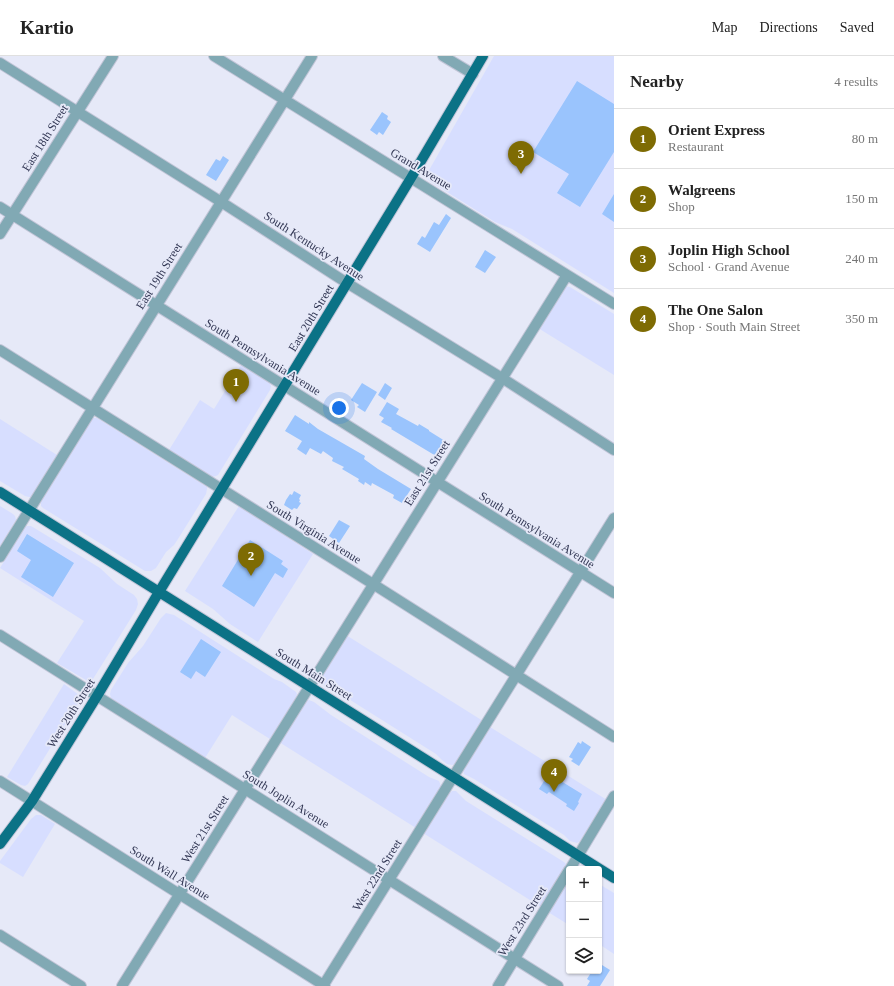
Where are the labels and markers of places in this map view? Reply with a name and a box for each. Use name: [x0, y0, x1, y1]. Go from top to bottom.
pin: 3: [508, 141, 534, 174]
pin: 1: [223, 369, 249, 402]
pin: 2: [238, 543, 264, 576]
pin: 4: [541, 759, 567, 792]

